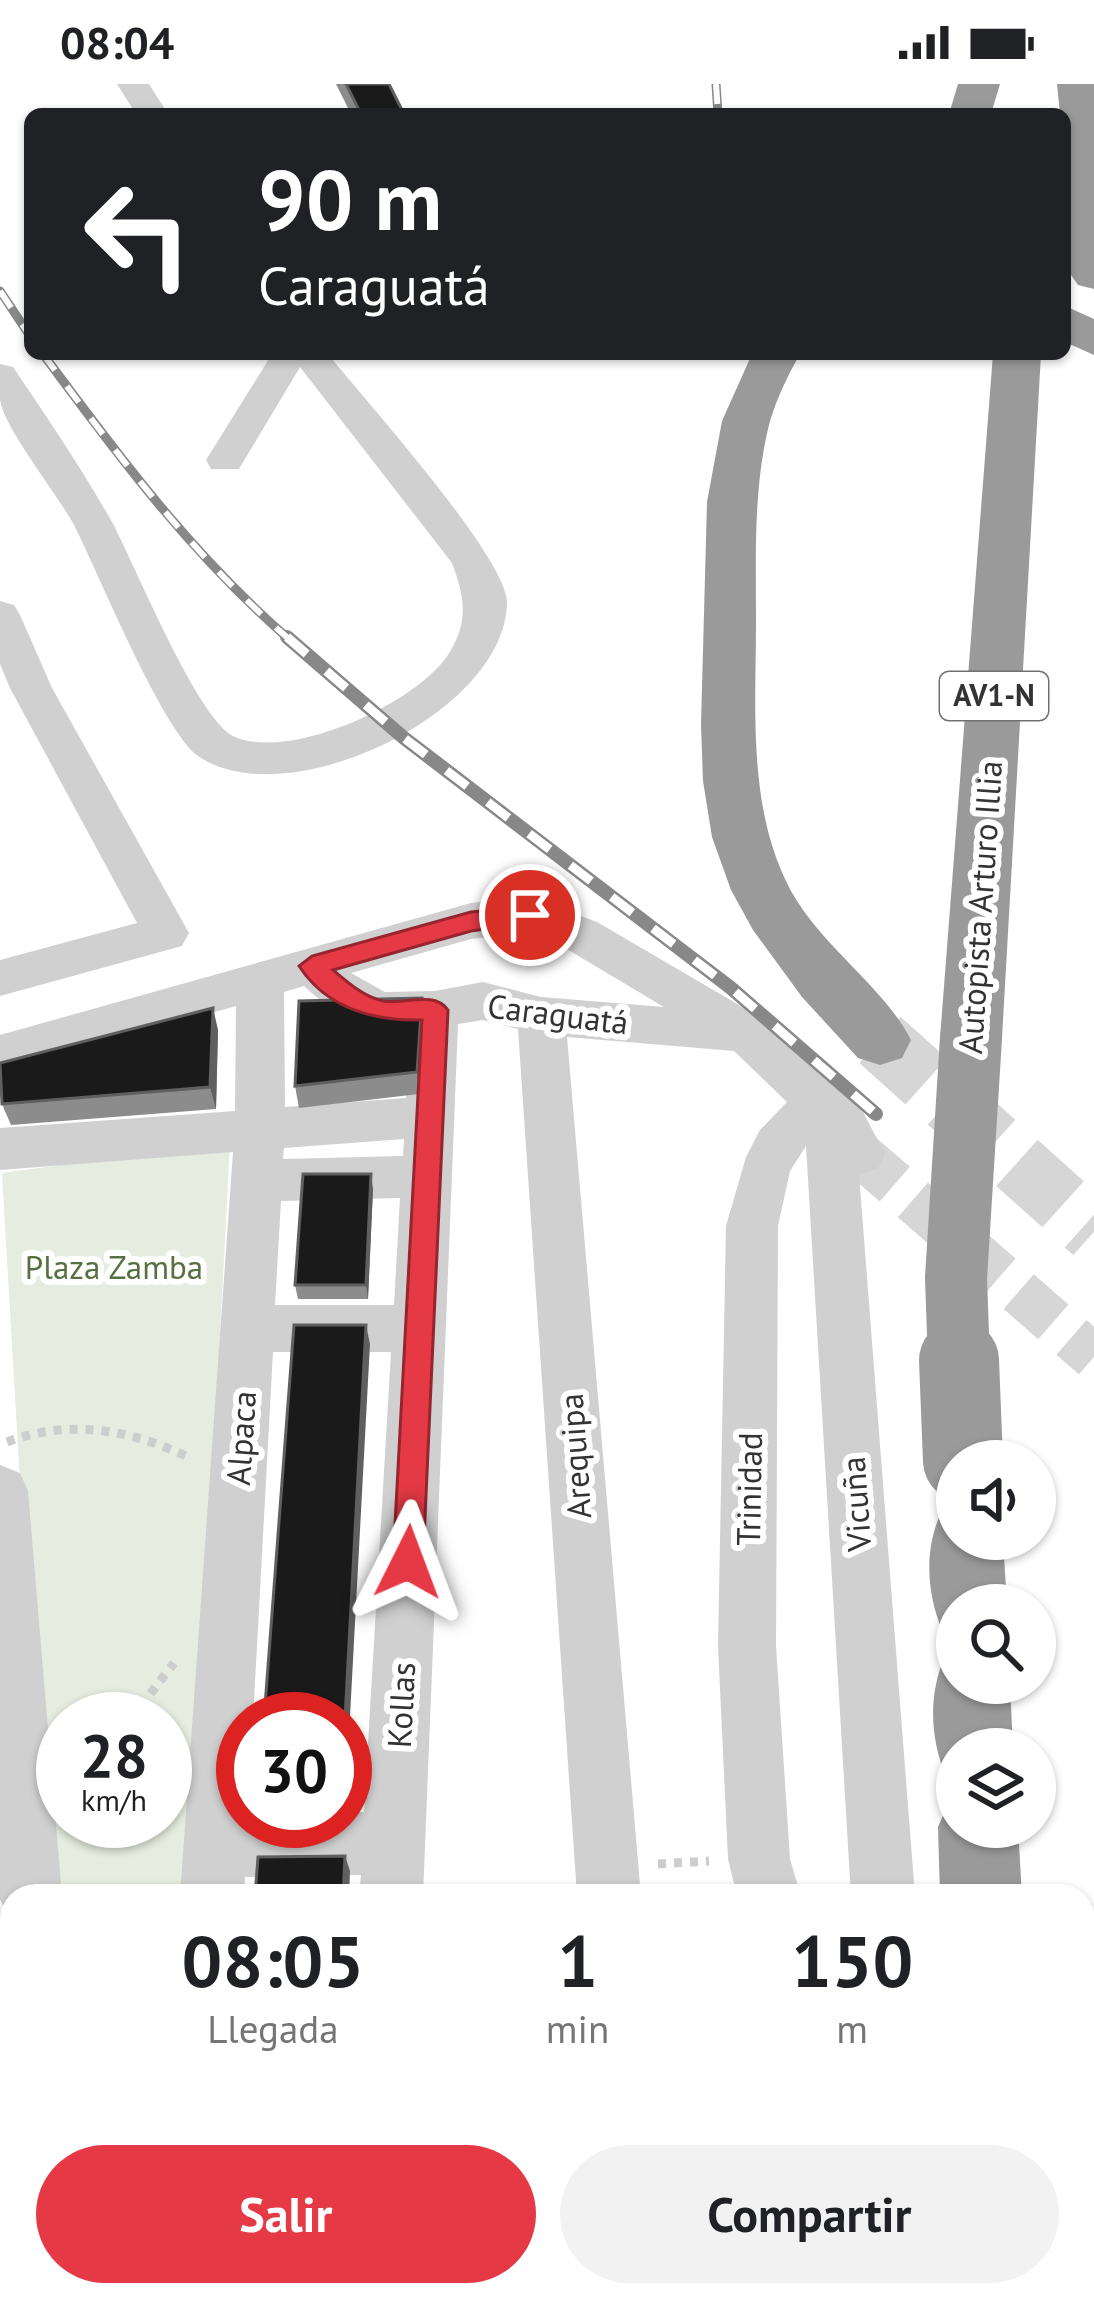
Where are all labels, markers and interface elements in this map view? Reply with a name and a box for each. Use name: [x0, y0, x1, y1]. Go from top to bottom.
text: 08:04: [60, 13, 174, 71]
text: 90 m: [258, 144, 442, 253]
icon: left: [60, 156, 216, 312]
text: Caraguatá: [258, 250, 490, 320]
road number: AV1-N: [940, 672, 1048, 720]
street label: Autopista Arturo Illia: [948, 759, 1011, 1055]
pin: [479, 864, 581, 966]
icon: arrive: [497, 882, 563, 948]
street label: Caraguatá: [485, 984, 631, 1043]
park label: Plaza Zamba: [25, 1245, 203, 1288]
street label: Alpaca: [216, 1389, 265, 1487]
street label: Arequipa: [549, 1392, 600, 1520]
street label: Trinidad: [726, 1432, 771, 1546]
map controls: [936, 1440, 1056, 1848]
button: sound: [936, 1440, 1056, 1560]
street label: Vicuña: [831, 1455, 880, 1554]
position arrow: [345, 1499, 471, 1625]
button: search: [936, 1584, 1056, 1704]
street label: Kollas: [377, 1661, 424, 1749]
speed limit sign: 30: [216, 1692, 372, 1848]
text: 28: [80, 1716, 148, 1794]
button: layers: [936, 1728, 1056, 1848]
text: km/h: [81, 1780, 147, 1819]
text: 08:05: [182, 1914, 364, 2007]
text: 1: [557, 1914, 598, 2007]
text: 150: [791, 1914, 913, 2007]
text: Llegada: [207, 2003, 339, 2054]
text: min: [546, 2003, 609, 2054]
text: m: [836, 2003, 868, 2054]
button: Salir: [36, 2145, 536, 2283]
button: Compartir: [560, 2145, 1059, 2283]

